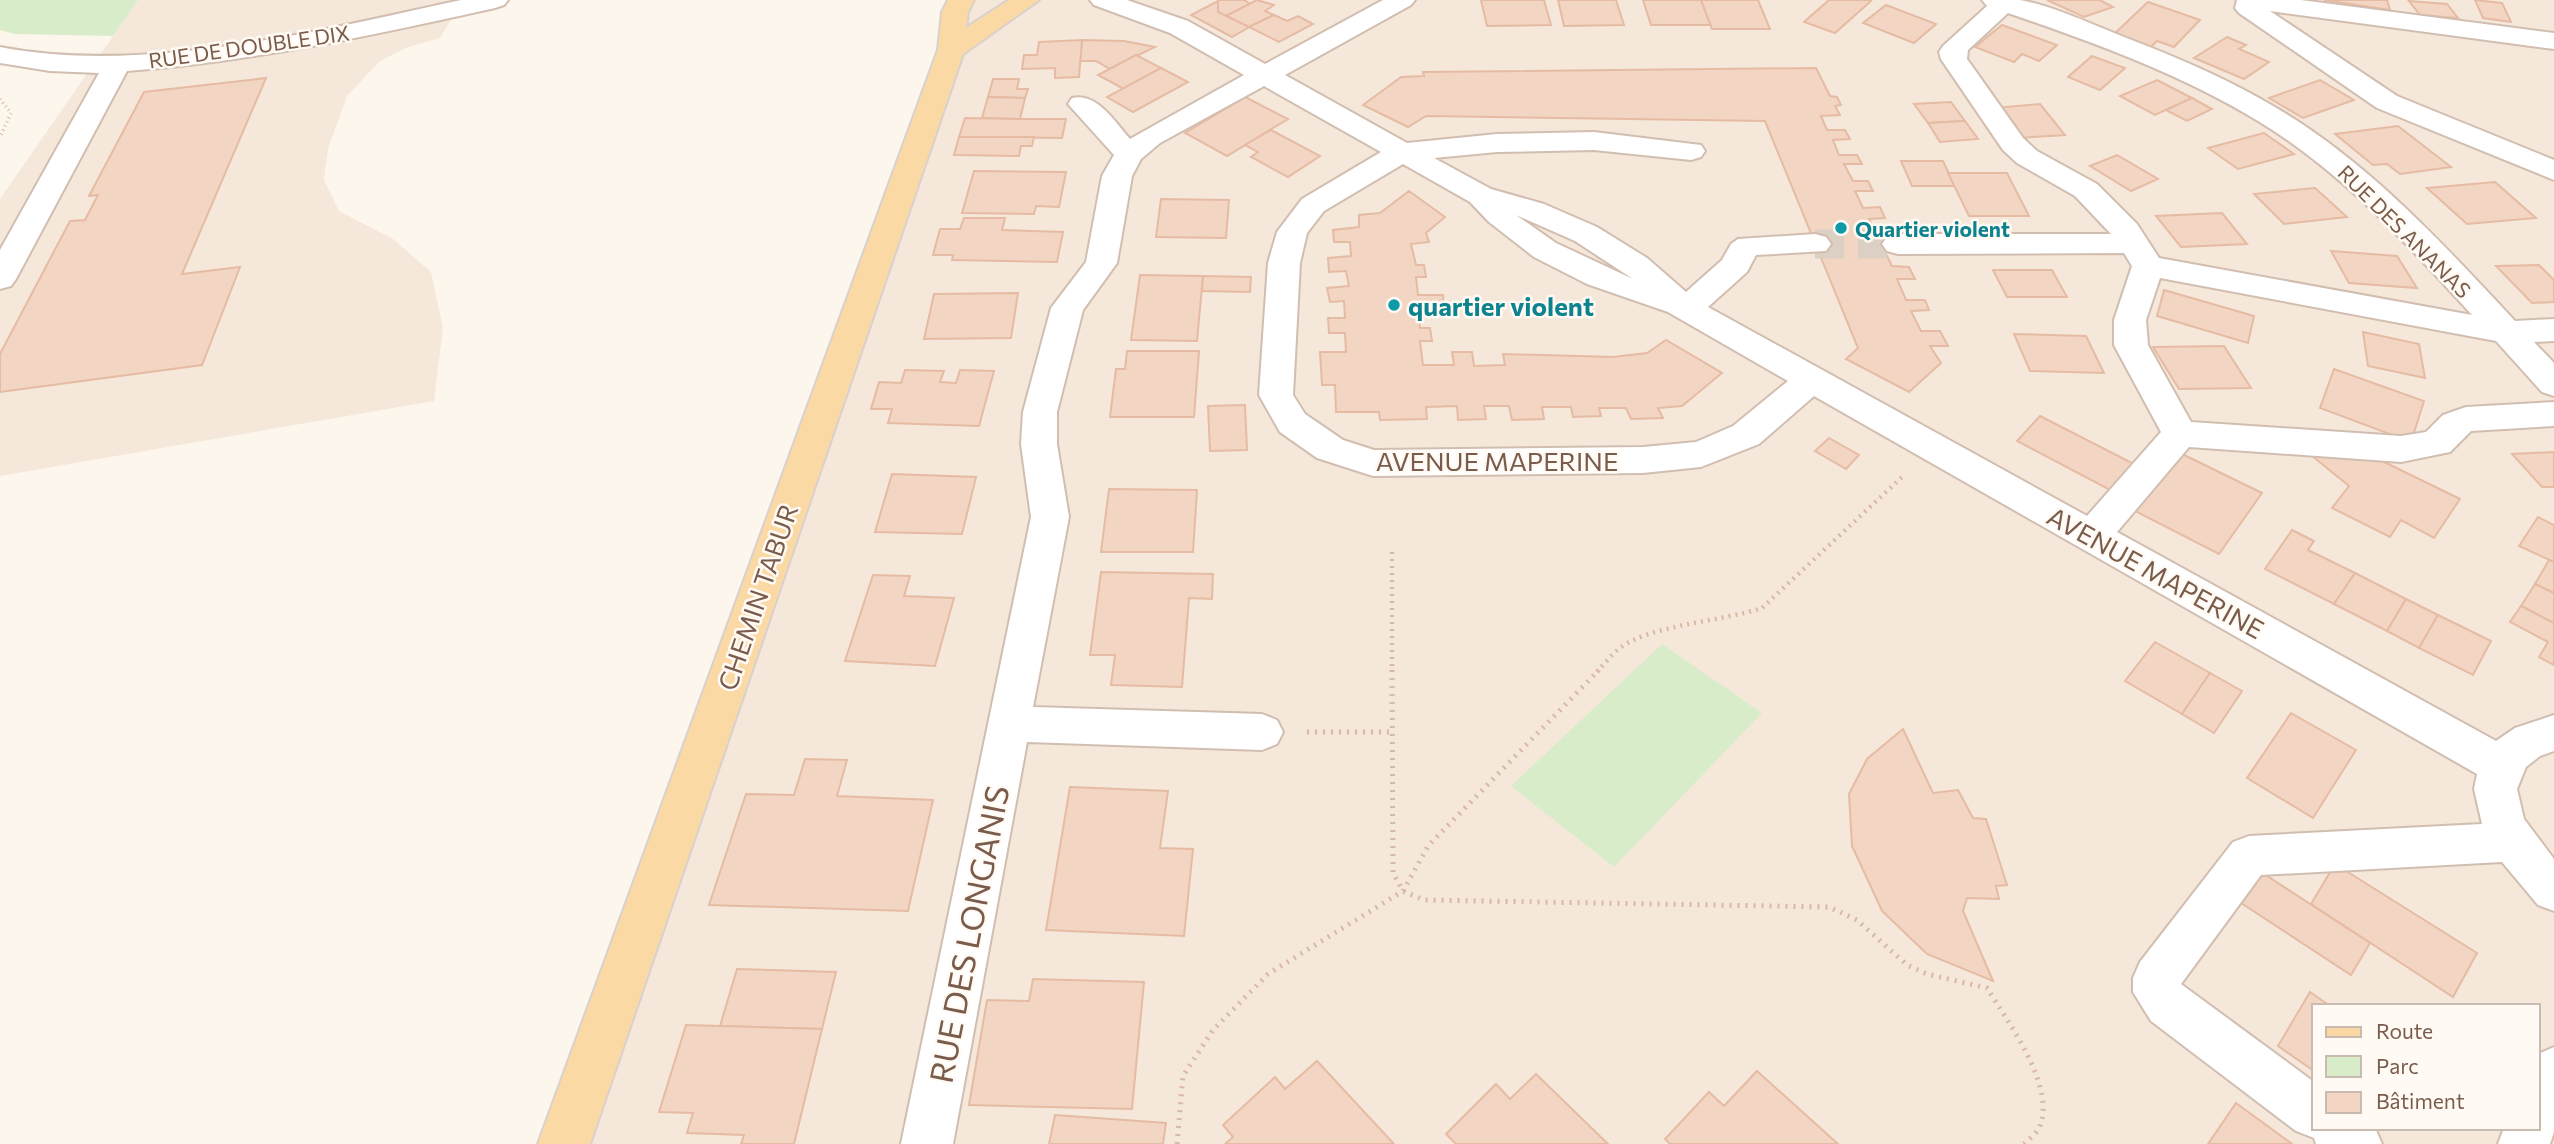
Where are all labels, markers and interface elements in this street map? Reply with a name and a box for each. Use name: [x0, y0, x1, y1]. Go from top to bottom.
street label: RUE DE DOUBLE DIX: [147, 19, 351, 73]
street label: RUE DES ANANAS: [2334, 160, 2476, 302]
place label: Quartier violent: [1855, 216, 2010, 241]
marker: Quartier violent: [1833, 220, 1849, 236]
place label: quartier violent: [1408, 290, 1594, 321]
marker: quartier violent: [1386, 297, 1402, 313]
street label: AVENUE MAPERINE: [1376, 445, 1618, 476]
street label: CHEMIN TABUR: [711, 500, 803, 694]
street label: AVENUE MAPERINE: [2042, 500, 2270, 644]
street label: RUE DES LONGANIS: [920, 782, 1016, 1086]
legend: [2312, 1004, 2540, 1130]
text: Route: [2376, 1018, 2433, 1043]
text: Parc: [2376, 1053, 2419, 1078]
text: Bâtiment: [2376, 1088, 2465, 1113]

